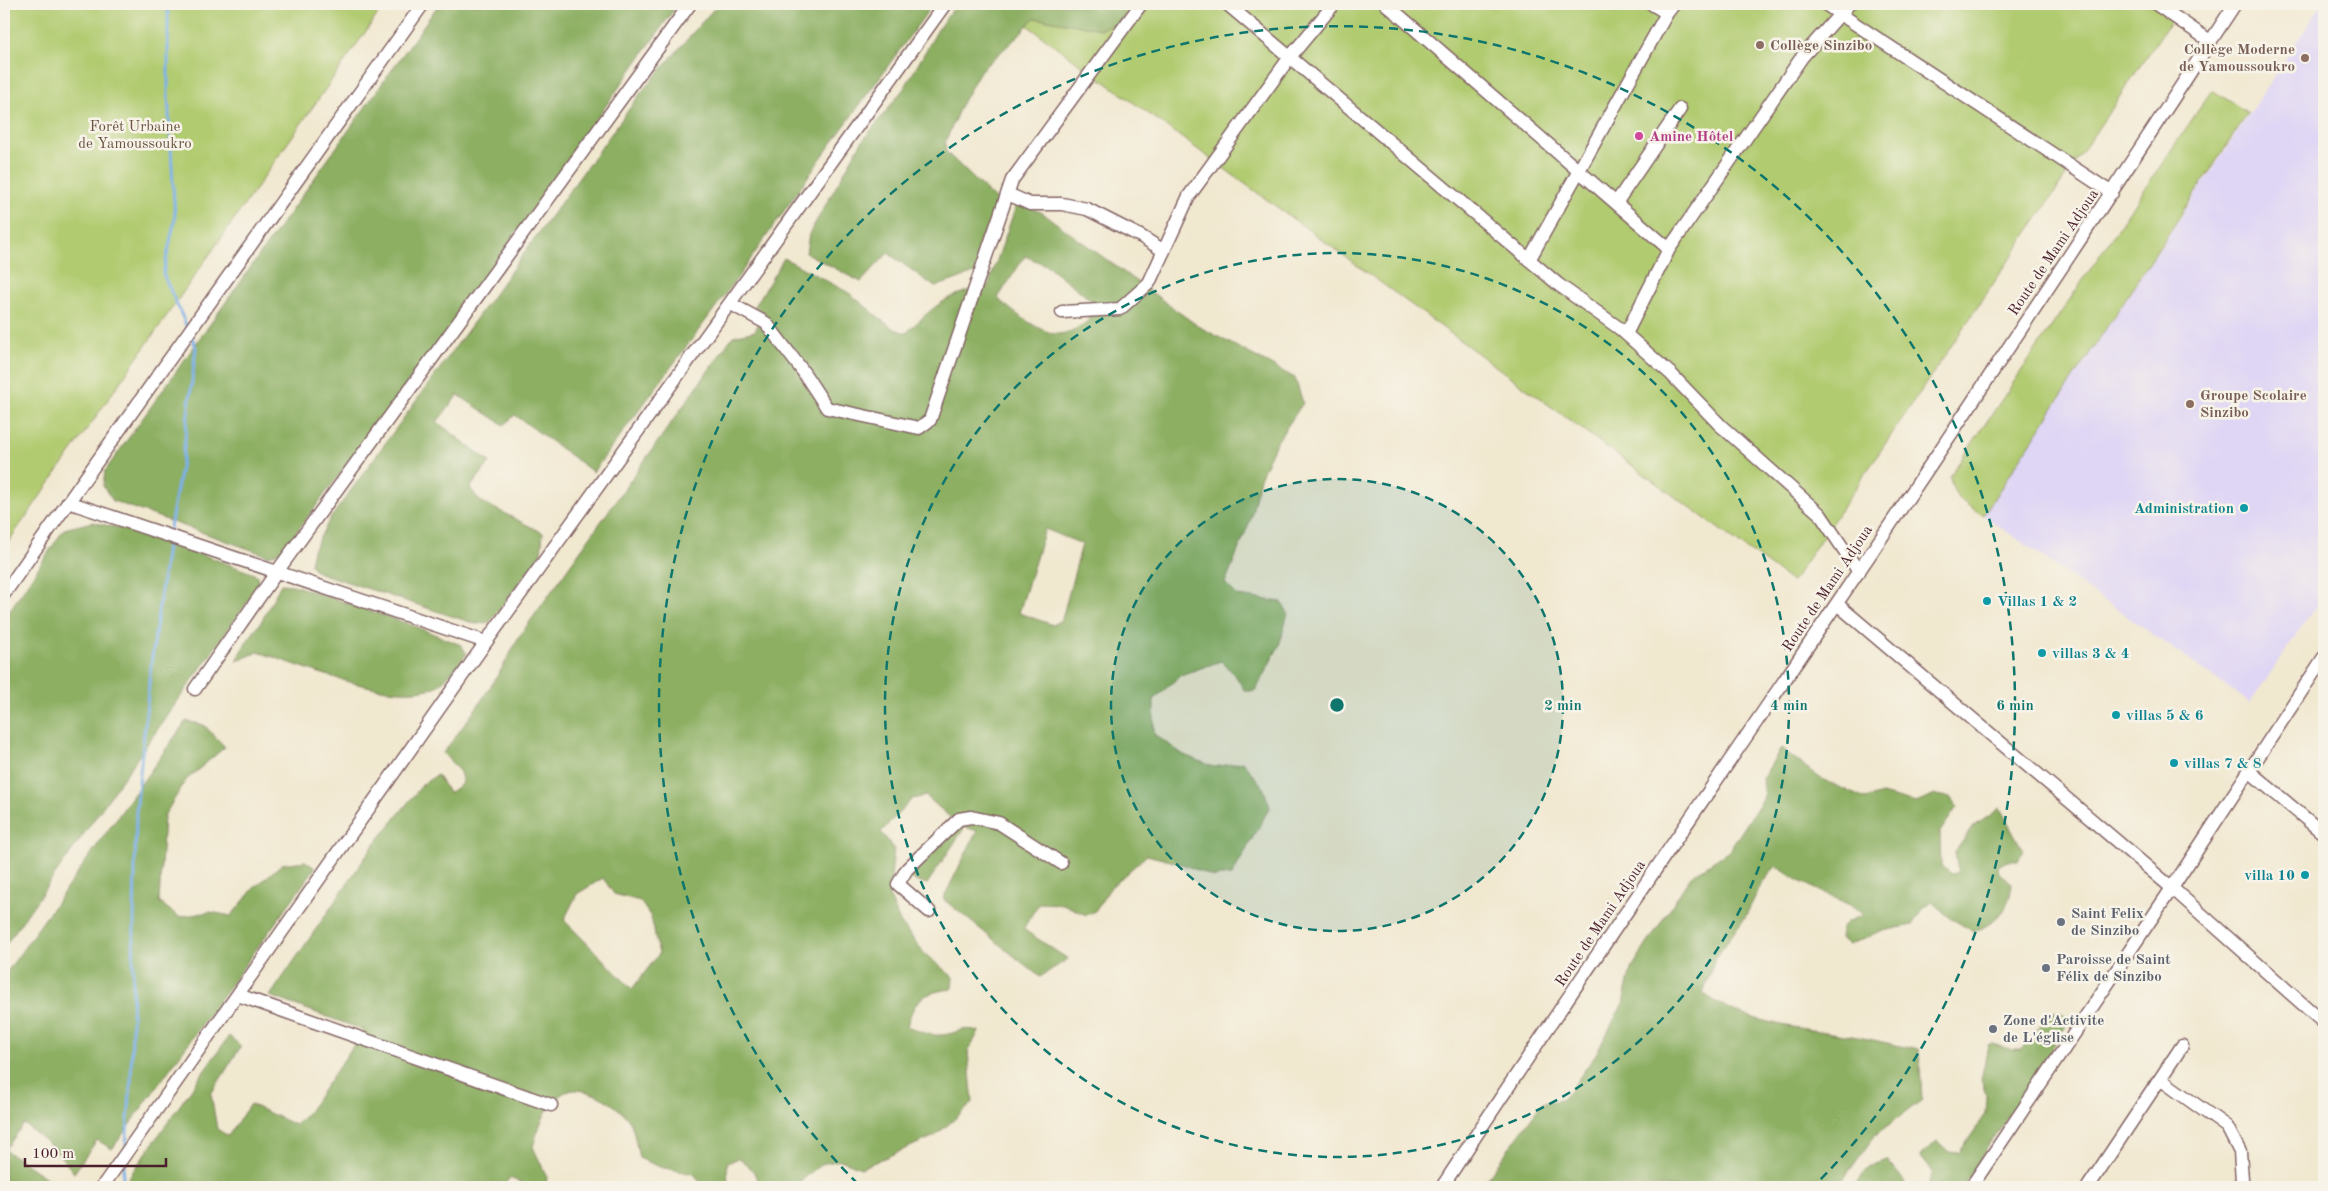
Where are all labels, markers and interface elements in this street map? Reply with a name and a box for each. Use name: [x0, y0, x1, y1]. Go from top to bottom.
marker: Collège Sinzibo: [1754, 39, 1766, 51]
place label: Collège Sinzibo: [1770, 39, 1872, 54]
place label: Collège Moderne de Yamoussoukro: [2179, 43, 2295, 75]
marker: Collège Moderne de Yamoussoukro: [2299, 52, 2311, 64]
park label: Forêt Urbaine de Yamoussoukro: [78, 120, 192, 152]
marker: Amine Hôtel: [1633, 130, 1645, 142]
place label: Amine Hôtel: [1649, 130, 1734, 145]
street label: Route de Mami Adjoua: [2006, 187, 2102, 319]
place label: Groupe Scolaire Sinzibo: [2200, 389, 2307, 421]
marker: Groupe Scolaire Sinzibo: [2184, 398, 2196, 410]
place label: Administration: [2134, 502, 2234, 517]
marker: Administration: [2238, 502, 2250, 514]
street label: Route de Mami Adjoua: [1780, 523, 1876, 655]
marker: Villas 1 & 2: [1981, 595, 1993, 607]
place label: Villas 1 & 2: [1997, 595, 2077, 610]
marker: villas 3 & 4: [2036, 647, 2048, 659]
place label: villas 3 & 4: [2052, 647, 2130, 662]
centre of rings: [1328, 696, 1346, 714]
text: 2 min: [1544, 699, 1582, 714]
text: 4 min: [1770, 699, 1808, 714]
text: 6 min: [1996, 699, 2034, 714]
marker: villas 5 & 6: [2110, 709, 2122, 721]
place label: villas 5 & 6: [2126, 709, 2204, 724]
marker: villas 7 & 8: [2168, 757, 2180, 769]
place label: villas 7 & 8: [2184, 757, 2262, 772]
street label: Route de Mami Adjoua: [1553, 858, 1649, 990]
place label: villa 10: [2244, 869, 2295, 884]
marker: villa 10: [2299, 869, 2311, 881]
place label: Saint Felix de Sinzibo: [2071, 907, 2144, 939]
marker: Saint Felix de Sinzibo: [2055, 916, 2067, 928]
place label: Paroisse de Saint Félix de Sinzibo: [2056, 953, 2171, 985]
marker: Paroisse de Saint Félix de Sinzibo: [2040, 962, 2052, 974]
place label: Zone d'Activite de L'église: [2003, 1014, 2104, 1046]
marker: Zone d'Activite de L'église: [1987, 1023, 1999, 1035]
scale bar: [25, 1136, 166, 1168]
text: 100 m: [32, 1147, 74, 1162]

